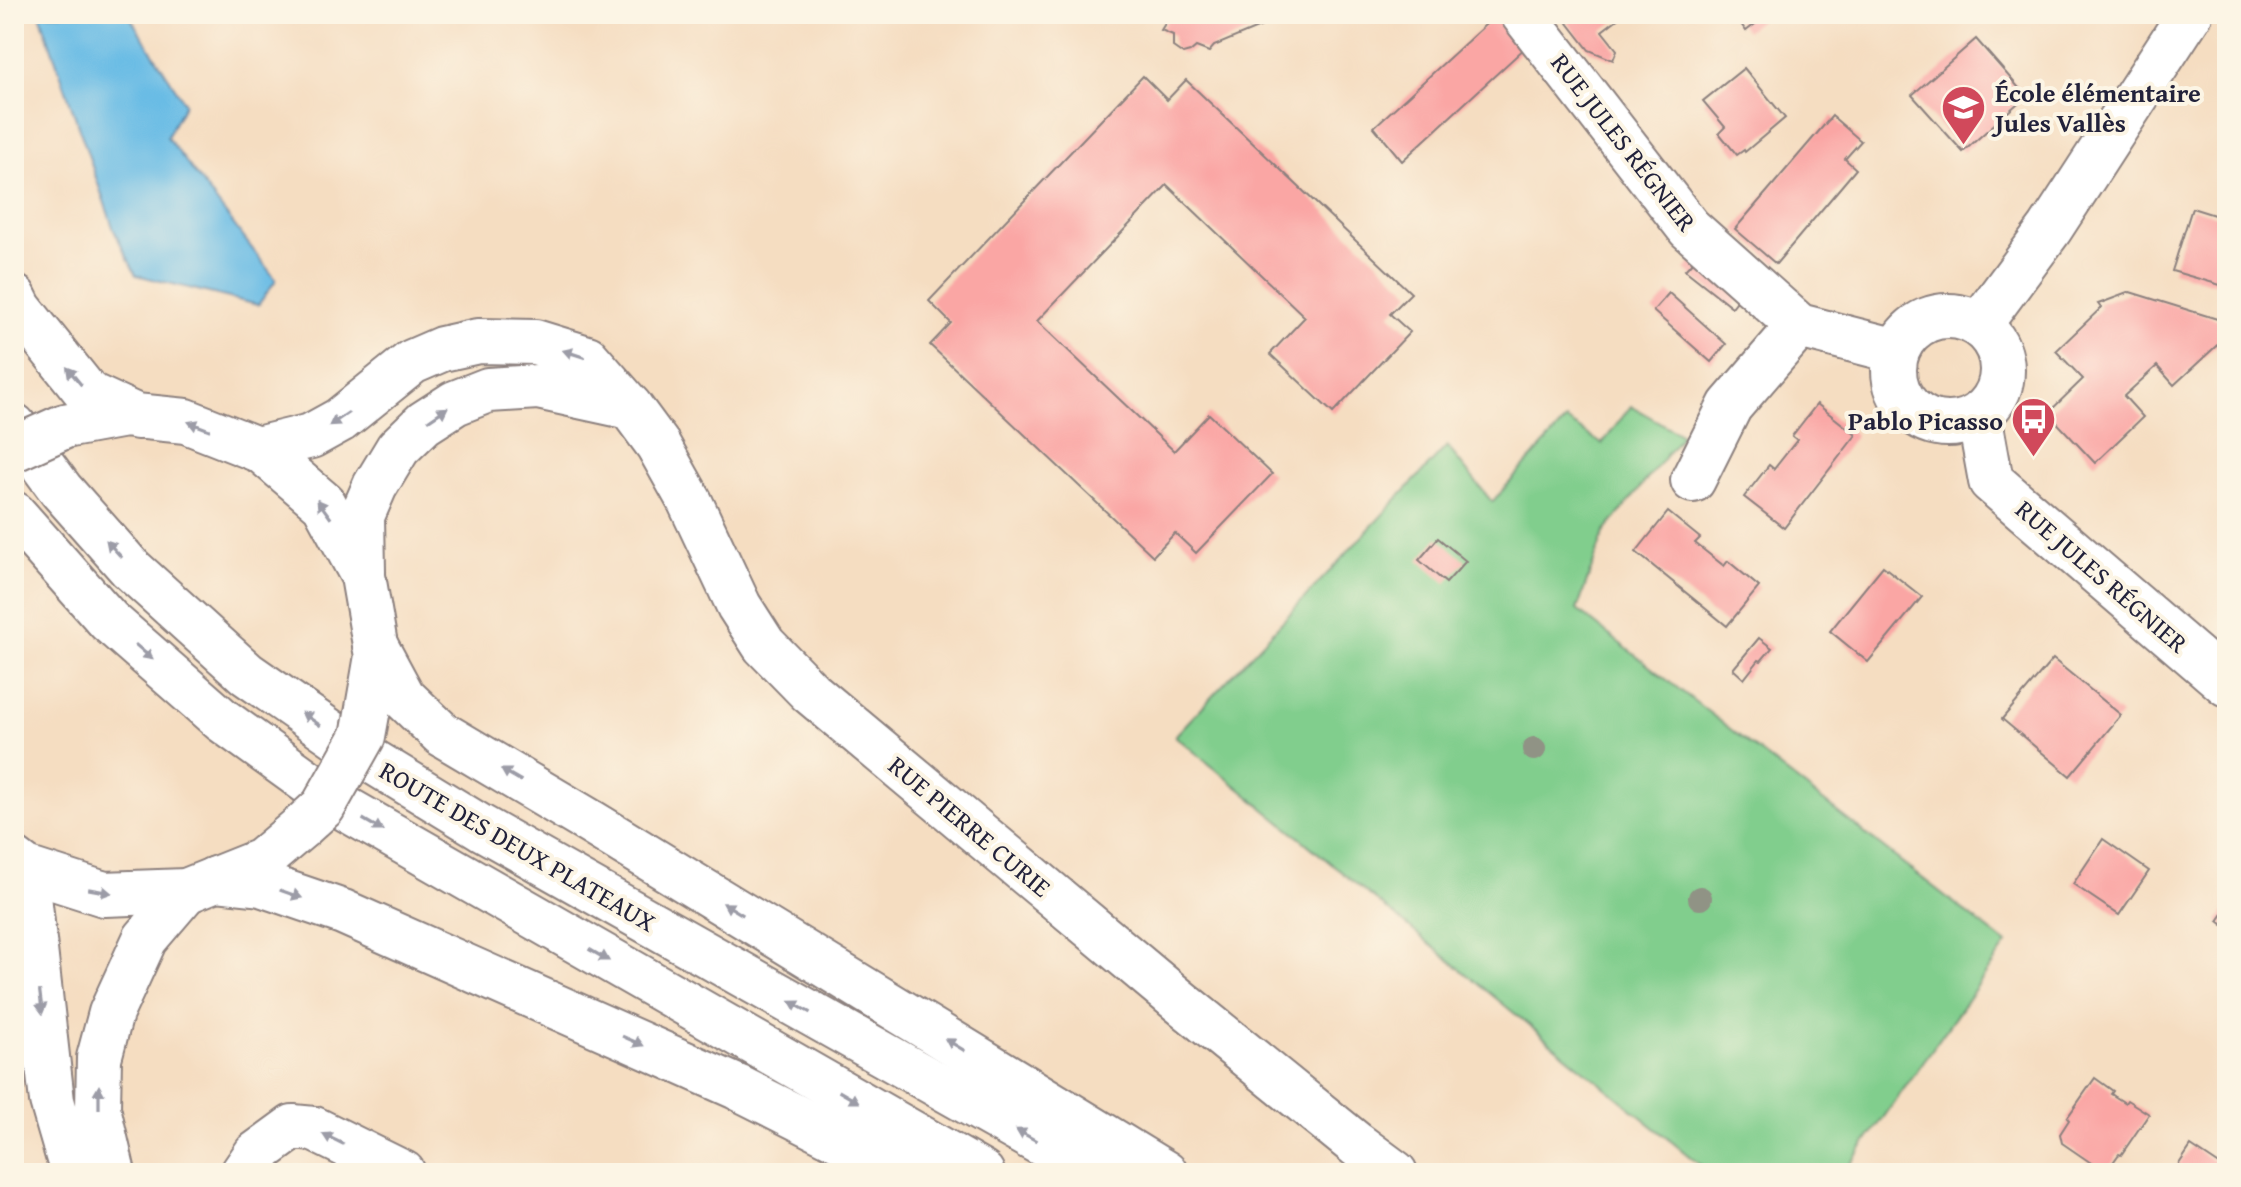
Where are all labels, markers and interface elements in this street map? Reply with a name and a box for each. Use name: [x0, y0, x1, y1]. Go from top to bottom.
street label: RUE JULES RÉGNIER: [1542, 44, 1706, 240]
place label: École élémentaire Jules Vallès: [1991, 73, 2201, 142]
school or university icon: École élémentaire Jules Vallès: [1940, 83, 1988, 146]
one-way arrow: [562, 348, 586, 360]
one-way arrow: [65, 365, 82, 386]
bus stop icon: Pablo Picasso: [2010, 396, 2058, 459]
place label: Pablo Picasso: [1848, 401, 2003, 440]
one-way arrow: [427, 407, 448, 422]
one-way arrow: [329, 411, 350, 426]
one-way arrow: [187, 419, 211, 432]
street label: RUE JULES RÉGNIER: [2007, 490, 2197, 662]
one-way arrow: [316, 498, 332, 520]
one-way arrow: [106, 540, 123, 560]
one-way arrow: [135, 642, 154, 660]
one-way arrow: [300, 711, 321, 727]
street label: RUE PIERRE CURIE: [880, 746, 1060, 906]
street label: ROUTE DES DEUX PLATEAUX: [373, 751, 663, 941]
one-way arrow: [500, 768, 522, 782]
one-way arrow: [362, 818, 385, 832]
one-way arrow: [88, 886, 113, 898]
one-way arrow: [279, 889, 303, 901]
one-way arrow: [722, 902, 744, 916]
one-way arrow: [587, 948, 610, 962]
one-way arrow: [35, 990, 48, 1015]
one-way arrow: [788, 1000, 811, 1014]
one-way arrow: [621, 1034, 645, 1048]
one-way arrow: [944, 1038, 966, 1052]
one-way arrow: [93, 1084, 105, 1109]
one-way arrow: [838, 1090, 860, 1104]
one-way arrow: [1015, 1128, 1037, 1142]
one-way arrow: [322, 1132, 345, 1145]

